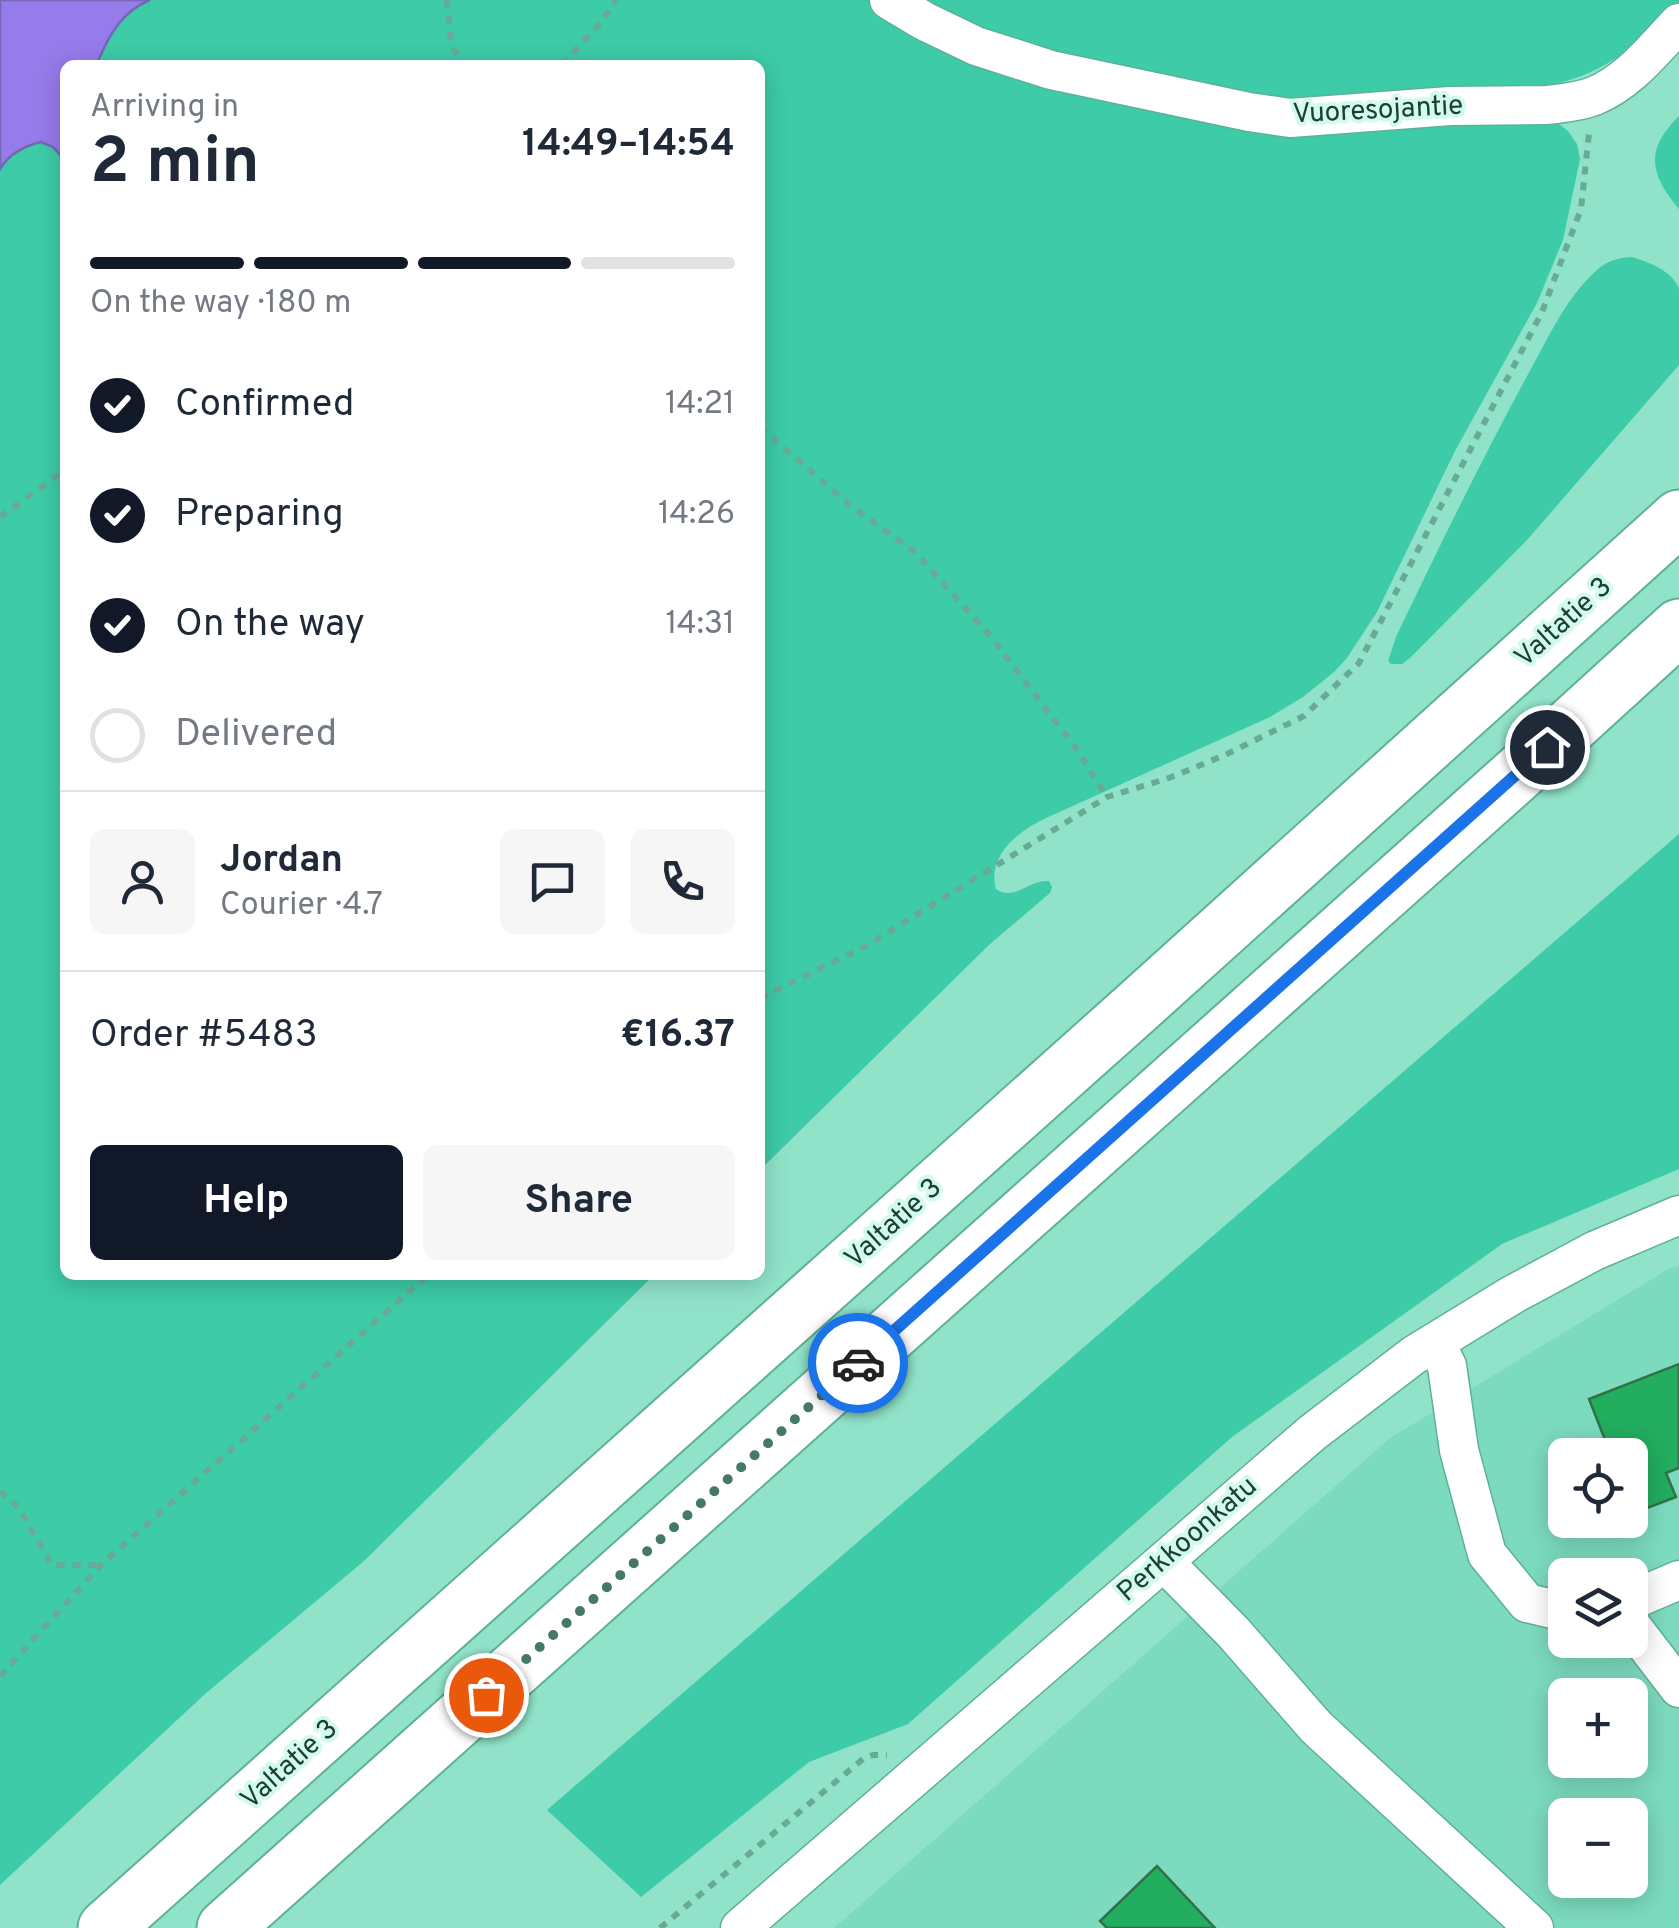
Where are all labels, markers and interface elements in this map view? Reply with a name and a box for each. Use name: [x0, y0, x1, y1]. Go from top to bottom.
text: Arriving in: [90, 88, 239, 128]
street label: Vuoresojantie: [1292, 89, 1464, 133]
text: 14:49–14:54: [522, 121, 735, 170]
text: 2 min: [90, 124, 260, 206]
text: On the way · 180 m: [90, 284, 351, 324]
icon: check: [90, 378, 145, 433]
text: Confirmed: [175, 381, 354, 430]
text: 14:21: [665, 385, 735, 425]
icon: check: [90, 488, 145, 543]
text: Preparing: [175, 491, 344, 540]
text: 14:26: [658, 495, 735, 535]
street label: Valtatie 3: [1508, 570, 1620, 676]
icon: check: [90, 598, 145, 653]
text: On the way: [175, 601, 365, 650]
text: 14:31: [665, 605, 735, 645]
pin: [1505, 705, 1590, 790]
text: Delivered: [175, 711, 337, 760]
icon: home: [1520, 720, 1575, 775]
button: person: [90, 829, 195, 934]
button: chat: [500, 829, 605, 934]
button: phone: [630, 829, 735, 934]
text: Jordan: [220, 837, 343, 886]
text: Courier · 4.7: [220, 886, 383, 926]
text: Order #5483: [90, 1012, 318, 1061]
text: €16.37: [621, 1012, 735, 1061]
button: Help: [90, 1145, 403, 1260]
button: Share: [423, 1145, 735, 1260]
street label: Valtatie 3: [838, 1171, 950, 1277]
courier: [808, 1313, 908, 1413]
icon: car: [831, 1336, 886, 1391]
map controls: [1548, 1438, 1648, 1898]
button: locate: [1548, 1438, 1648, 1538]
street label: Perkkoonkatu: [1110, 1469, 1266, 1611]
button: layers: [1548, 1558, 1648, 1658]
pin: [444, 1653, 529, 1738]
icon: bag: [459, 1668, 514, 1723]
button: +: [1548, 1678, 1648, 1778]
street label: Valtatie 3: [234, 1712, 346, 1818]
button: −: [1548, 1798, 1648, 1898]

